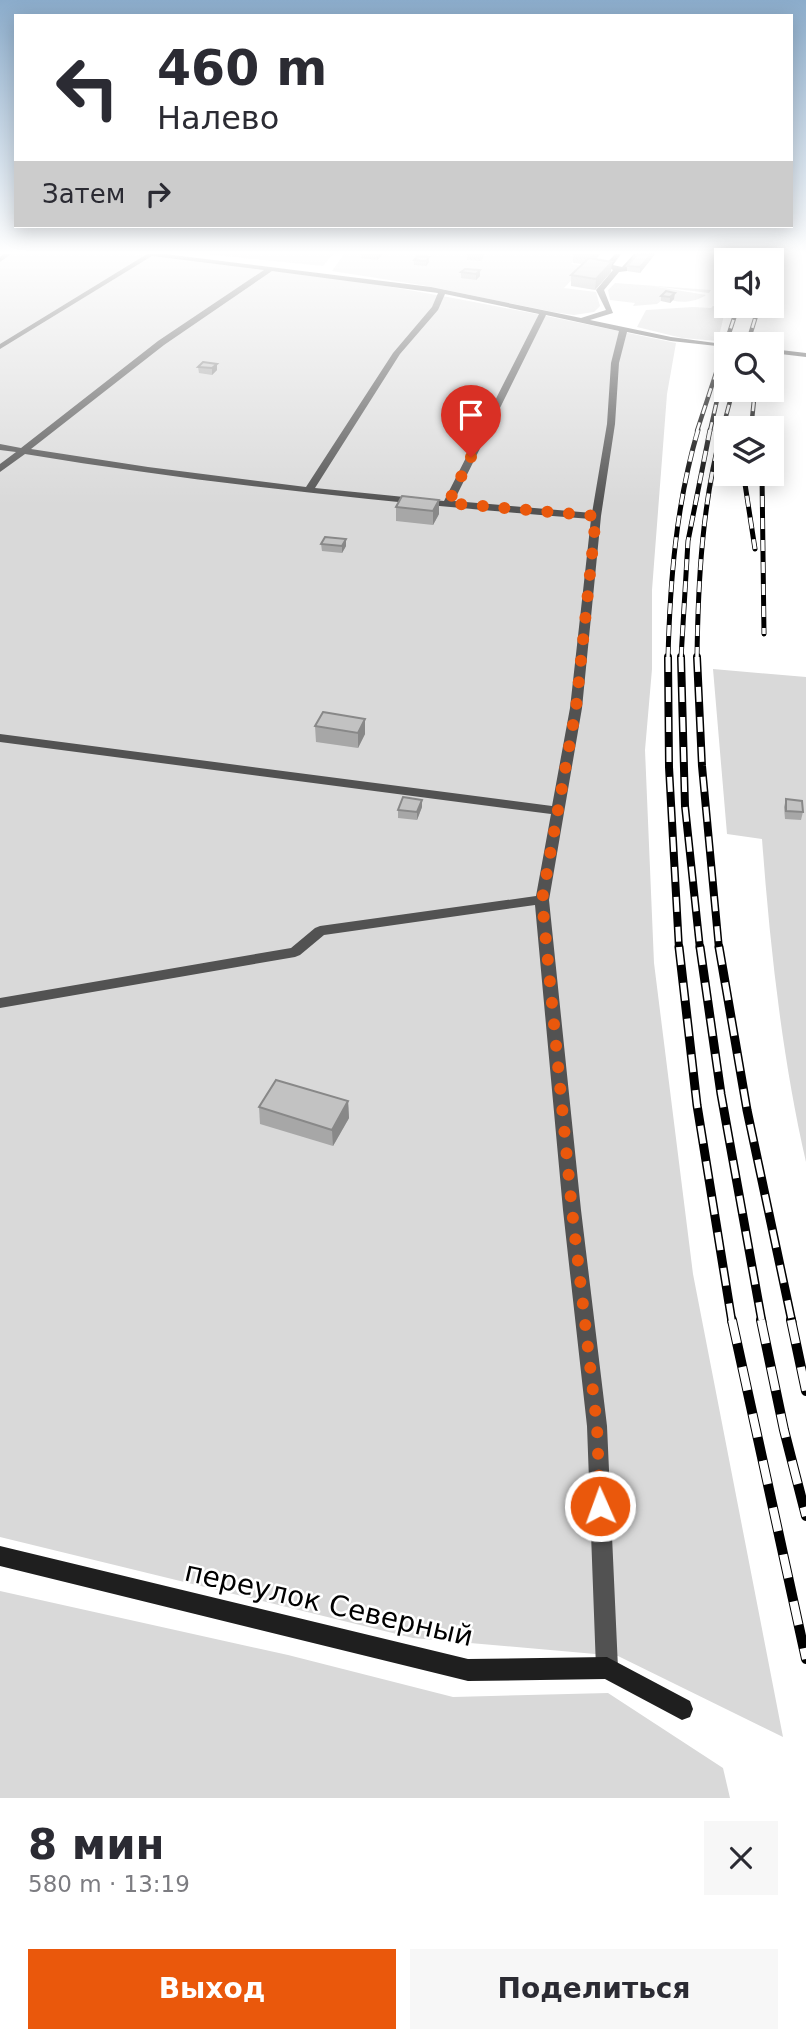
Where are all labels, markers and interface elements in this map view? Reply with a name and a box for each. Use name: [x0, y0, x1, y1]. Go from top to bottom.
text: 460 m: [157, 40, 327, 97]
icon: left: [42, 42, 133, 133]
text: Налево: [157, 99, 279, 137]
icon: right: [139, 175, 177, 213]
text: Затем: [42, 179, 125, 209]
map controls: [714, 248, 784, 486]
button: sound: [714, 248, 784, 318]
button: search: [714, 332, 784, 402]
pin: [441, 385, 501, 457]
icon: arrive: [452, 396, 490, 434]
button: layers: [714, 416, 784, 486]
position arrow: [563, 1469, 637, 1543]
street label: переулок Северный: [182, 1555, 476, 1653]
text: 8 мин: [28, 1820, 165, 1869]
button: close: [704, 1821, 778, 1895]
text: 580 m · 13:19: [28, 1871, 190, 1897]
button: Выход: [28, 1949, 396, 2029]
button: Поделиться: [410, 1949, 778, 2029]

